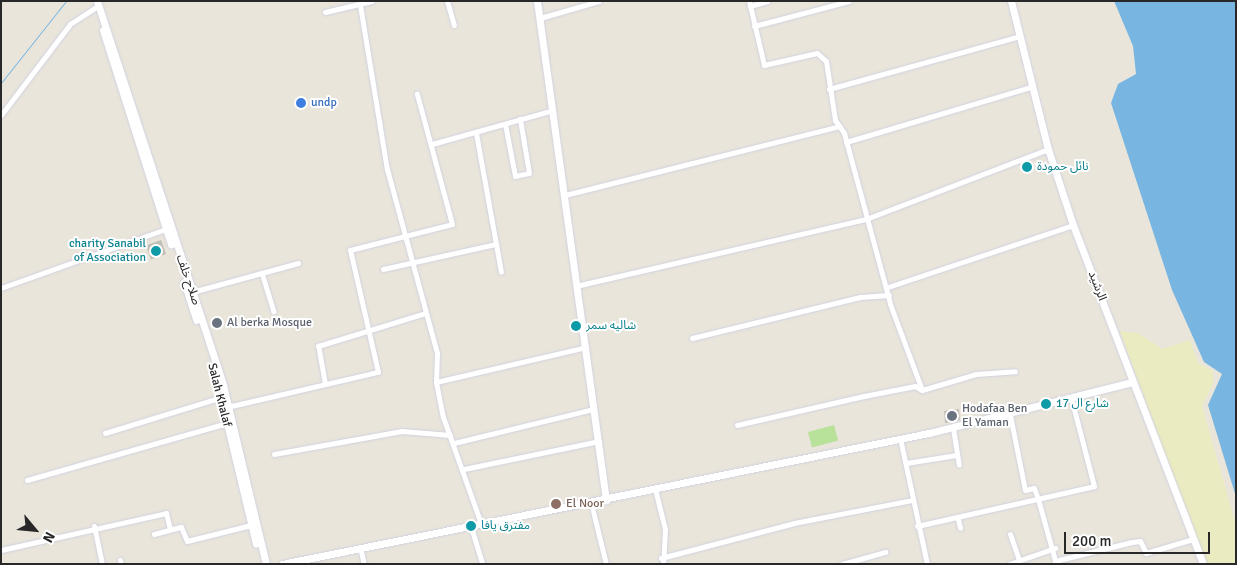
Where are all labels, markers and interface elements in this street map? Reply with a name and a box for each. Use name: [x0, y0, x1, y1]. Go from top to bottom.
place label: undp: [311, 96, 337, 110]
marker: undp: [295, 97, 307, 109]
place label: نائل حمودة: [1037, 160, 1089, 174]
marker: نائل حمودة: [1021, 161, 1033, 173]
place label: charity Sanabil of Association: [69, 237, 146, 265]
marker: charity Sanabil of Association: [150, 245, 162, 257]
street label: صلاح خلف: [173, 253, 203, 307]
street label: الرشيد: [1085, 269, 1109, 303]
place label: Al berka Mosque: [227, 316, 312, 330]
marker: Al berka Mosque: [211, 317, 223, 329]
place label: شاليه سمر: [586, 319, 636, 333]
marker: شاليه سمر: [570, 320, 582, 332]
street label: Salah Khalaf: [204, 362, 234, 428]
place label: شارع ال 17: [1056, 397, 1109, 411]
marker: شارع ال 17: [1040, 398, 1052, 410]
place label: Hodafaa Ben El Yaman: [962, 402, 1027, 430]
marker: Hodafaa Ben El Yaman: [946, 410, 958, 422]
place label: El Noor: [566, 497, 604, 511]
marker: El Noor: [550, 498, 562, 510]
north arrow: [10, 505, 60, 555]
place label: مفترق يافا: [481, 519, 530, 533]
marker: مفترق يافا: [465, 520, 477, 532]
scale bar: [1067, 522, 1213, 554]
text: N: [39, 529, 58, 546]
text: 200 m: [1072, 532, 1112, 550]

